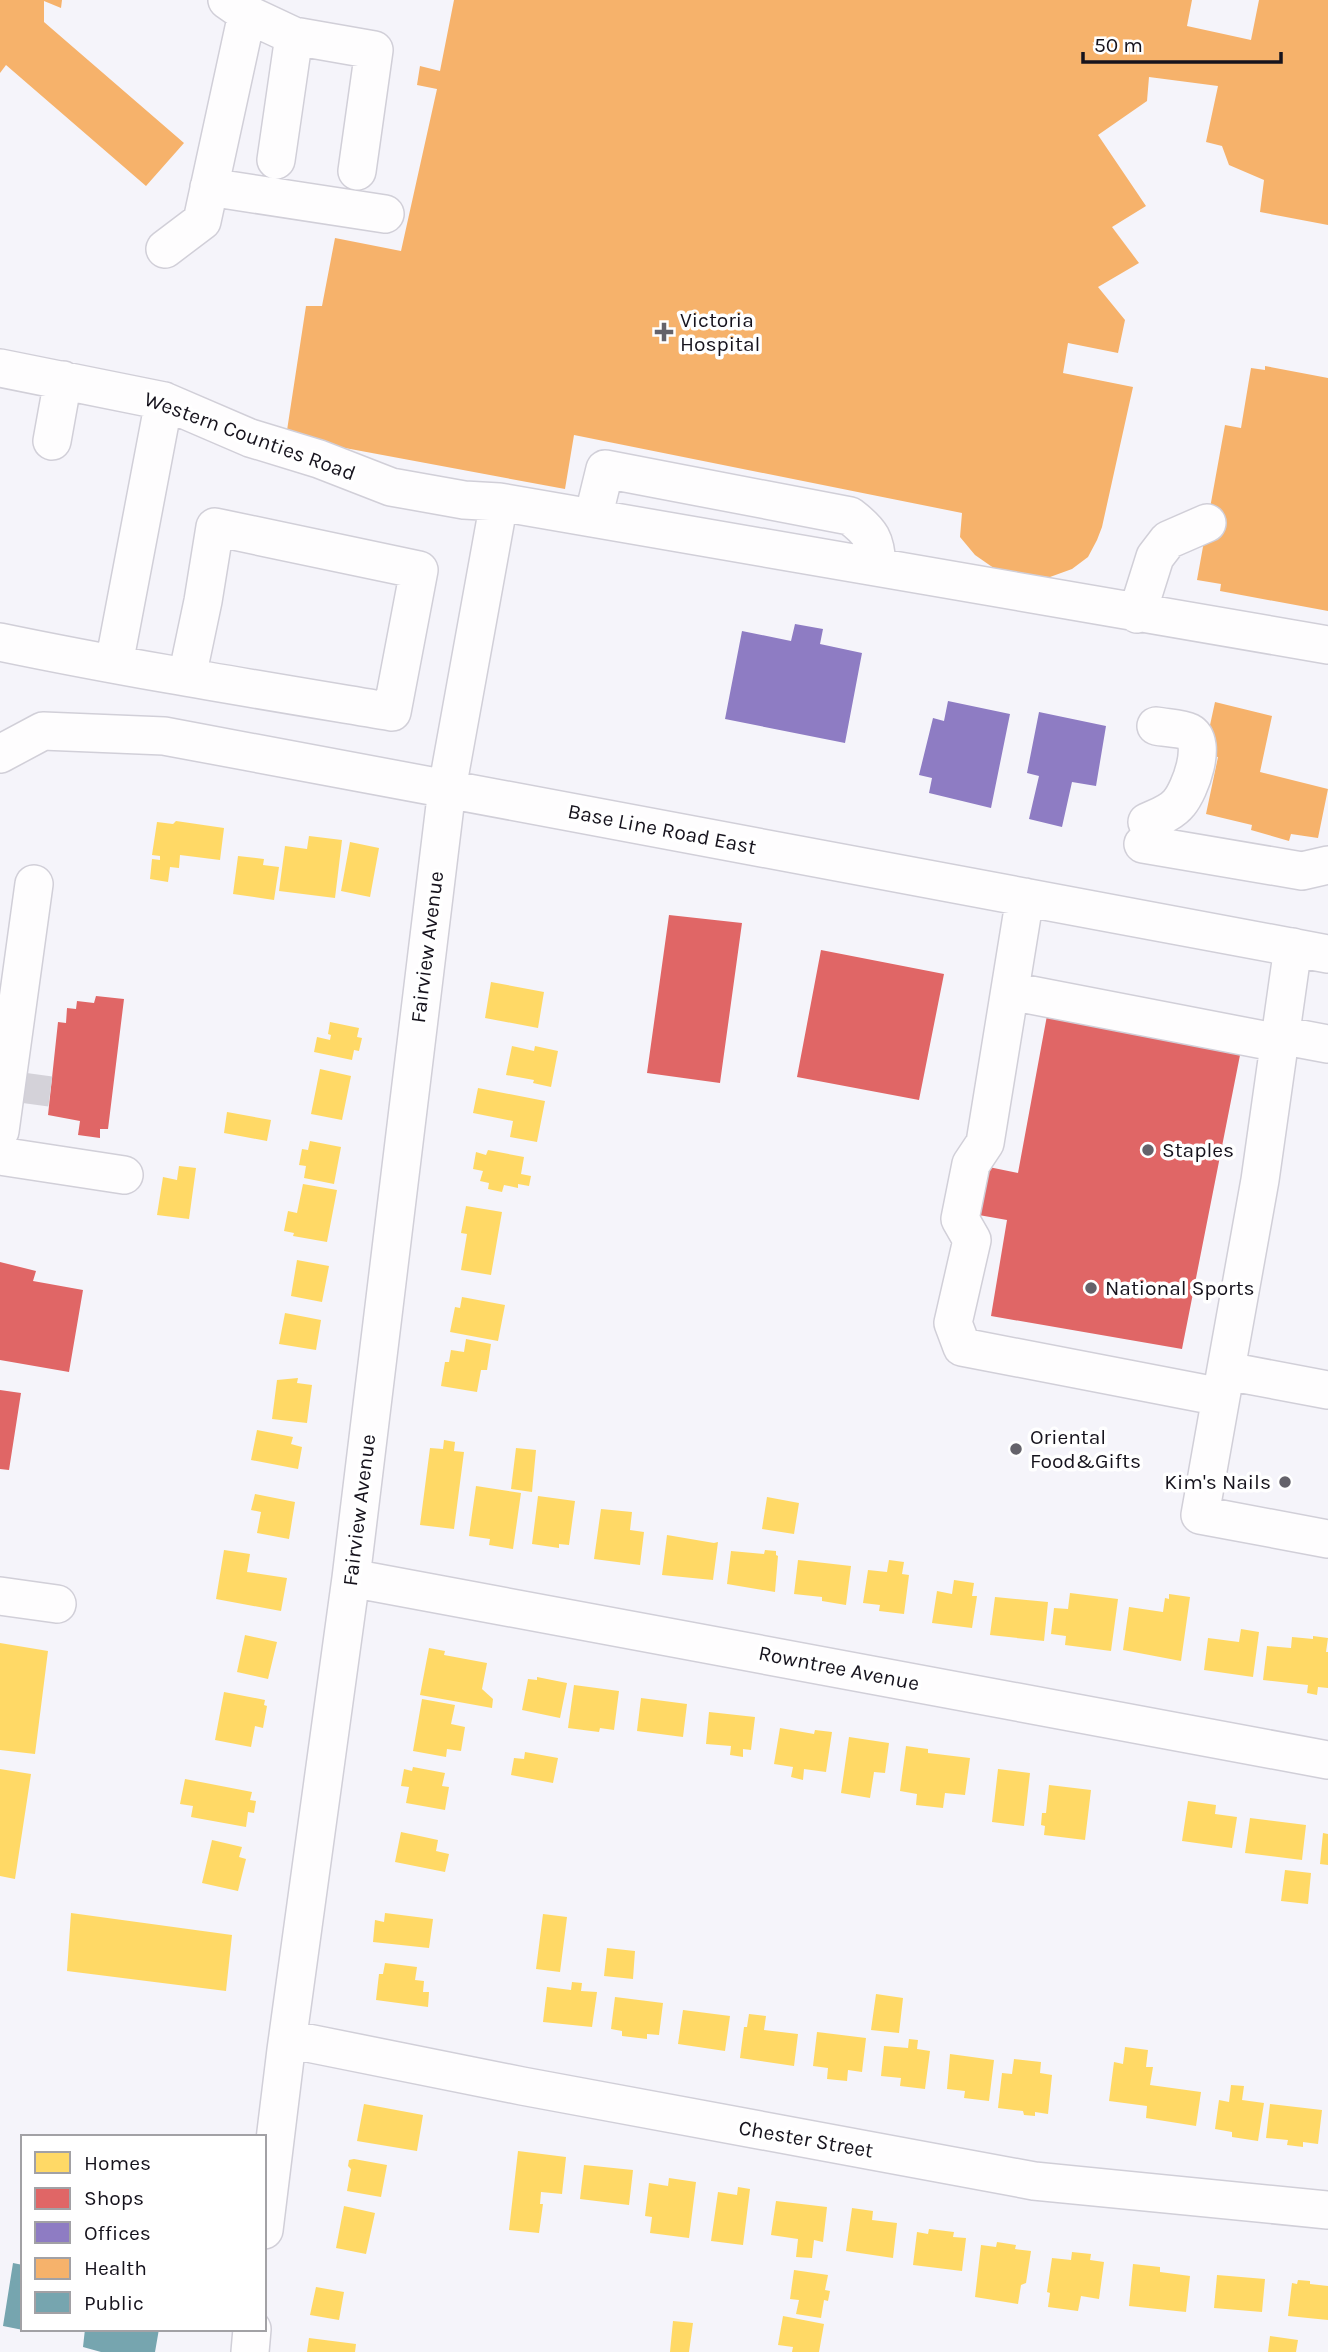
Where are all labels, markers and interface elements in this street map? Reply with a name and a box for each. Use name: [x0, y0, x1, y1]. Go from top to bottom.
scale bar: [1083, 21, 1281, 65]
text: 50 m: [1094, 33, 1143, 57]
place label: Victoria Hospital: [680, 308, 760, 356]
marker: Victoria Hospital: [654, 322, 674, 342]
street label: Western Counties Road: [141, 387, 359, 485]
street label: Base Line Road East: [566, 799, 758, 859]
street label: Fairview Avenue: [406, 870, 448, 1024]
place label: Staples: [1162, 1138, 1234, 1162]
marker: Staples: [1140, 1142, 1156, 1158]
place label: National Sports: [1105, 1276, 1255, 1300]
marker: National Sports: [1083, 1280, 1099, 1296]
place label: Oriental Food&Gifts: [1030, 1425, 1141, 1473]
street label: Fairview Avenue: [338, 1433, 380, 1587]
marker: Oriental Food&Gifts: [1008, 1441, 1024, 1457]
place label: Kim's Nails: [1164, 1470, 1271, 1494]
marker: Kim's Nails: [1277, 1474, 1293, 1490]
street label: Rowntree Avenue: [757, 1641, 921, 1695]
street label: Chester Street: [737, 2115, 875, 2163]
legend: [21, 2135, 266, 2331]
text: Homes: [84, 2151, 151, 2175]
text: Shops: [84, 2186, 144, 2210]
text: Offices: [84, 2221, 151, 2245]
text: Health: [84, 2256, 147, 2280]
text: Public: [84, 2291, 144, 2315]

